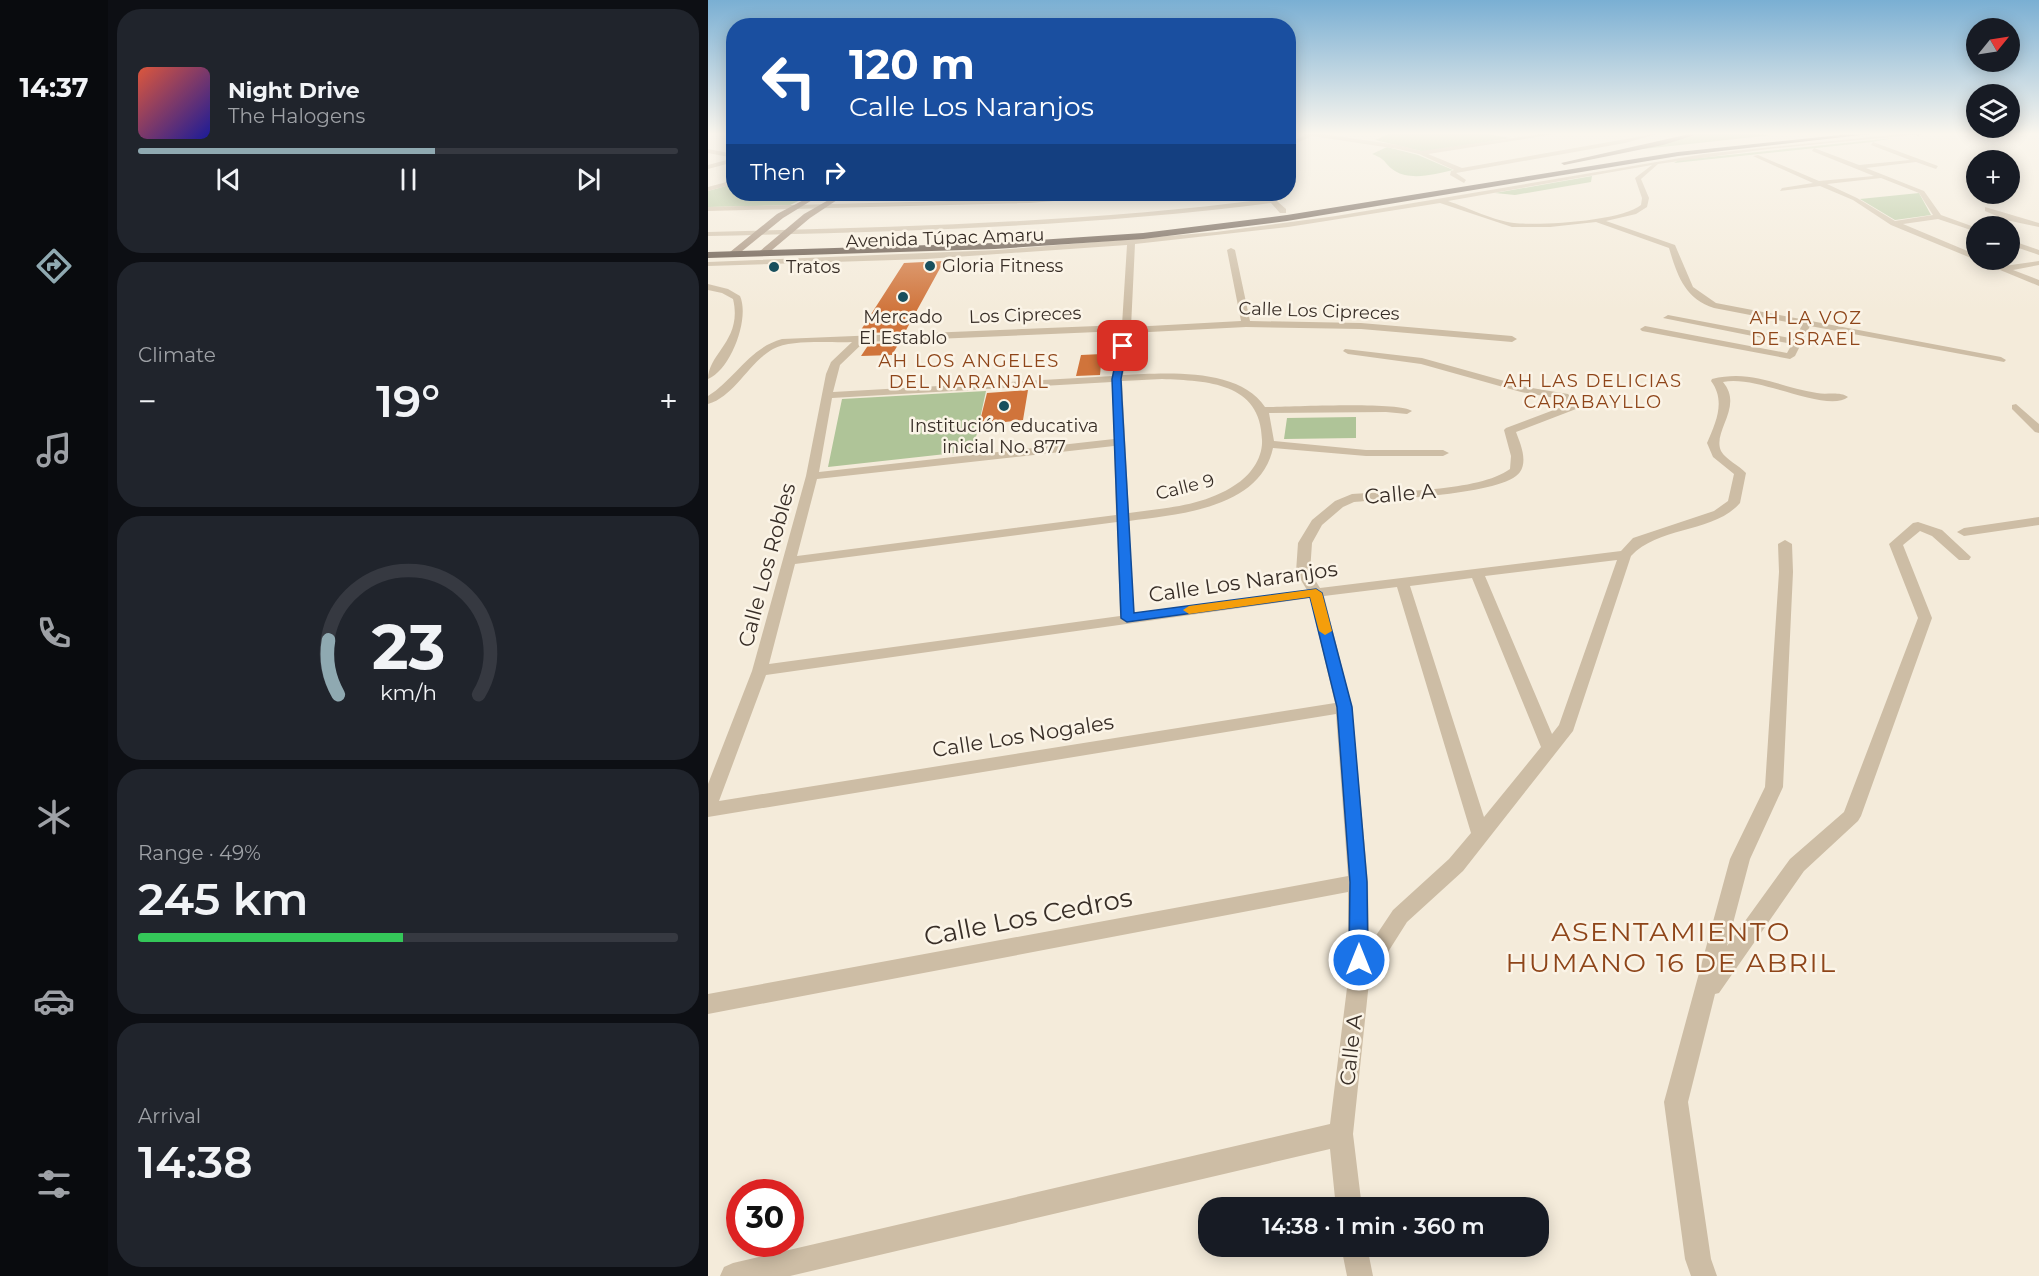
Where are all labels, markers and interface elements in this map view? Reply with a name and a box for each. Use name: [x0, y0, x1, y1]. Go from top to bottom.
north arrow: [1966, 18, 2020, 72]
map controls: [1966, 18, 2020, 270]
text: 120 m: [849, 38, 975, 90]
icon: left: [750, 42, 828, 120]
text: 14:37: [20, 71, 88, 104]
text: Night Drive: [228, 77, 360, 104]
button: layers: [1966, 84, 2020, 138]
text: Calle Los Naranjos: [849, 90, 1094, 123]
text: The Halogens: [228, 104, 365, 128]
button: +: [1966, 150, 2020, 204]
icon: right: [818, 156, 851, 189]
text: Then: [750, 159, 806, 186]
icon: previous: [212, 163, 245, 196]
icon: pause: [392, 163, 425, 196]
icon: next: [572, 163, 605, 196]
button: −: [1966, 216, 2020, 270]
street label: Avenida Túpac Amaru: [845, 224, 1045, 252]
icon: directions: [33, 245, 75, 287]
place label: Gloria Fitness: [942, 255, 1064, 277]
place label: Tratos: [786, 256, 840, 278]
marker: Gloria Fitness: [923, 259, 937, 273]
marker: Tratos: [767, 260, 781, 274]
marker: Mercado El Establo: [896, 290, 910, 304]
street label: Calle Los Cipreces: [1238, 297, 1400, 325]
street label: Los Cipreces: [968, 302, 1082, 328]
place label: Mercado El Establo: [859, 306, 947, 349]
district label: AH LA VOZ DE ISRAEL: [1750, 307, 1862, 350]
pin: [1097, 320, 1148, 371]
icon: arrive: [1106, 329, 1139, 362]
text: Climate: [138, 343, 216, 367]
district label: AH LOS ANGELES DEL NARANJAL: [878, 350, 1060, 393]
district label: AH LAS DELICIAS CARABAYLLO: [1503, 370, 1683, 413]
text: 19°: [376, 373, 440, 428]
text: −: [138, 381, 157, 421]
text: +: [659, 381, 678, 421]
marker: Institución educativa inicial No. 877: [997, 399, 1011, 413]
place label: Institución educativa inicial No. 877: [910, 415, 1098, 458]
icon: music: [33, 429, 75, 471]
street label: Calle 9: [1153, 469, 1217, 505]
street label: Calle A: [1363, 478, 1438, 509]
street label: Calle Los Robles: [733, 480, 800, 650]
street label: Calle Los Naranjos: [1147, 556, 1339, 607]
text: 23: [371, 609, 445, 685]
icon: phone: [33, 612, 75, 654]
text: km/h: [379, 679, 437, 705]
street label: Calle Los Nogales: [930, 709, 1115, 762]
icon: climate: [33, 796, 75, 838]
text: Range · 49%: [138, 841, 261, 865]
text: 245 km: [138, 871, 309, 926]
street label: Calle Los Cedros: [921, 881, 1135, 953]
district label: ASENTAMIENTO HUMANO 16 DE ABRIL: [1505, 915, 1837, 979]
position arrow: [1327, 928, 1391, 992]
icon: car: [33, 980, 75, 1022]
street label: Calle A: [1334, 1012, 1367, 1087]
text: Arrival: [138, 1104, 201, 1128]
text: 14:38: [138, 1134, 253, 1189]
icon: filters: [33, 1163, 75, 1205]
speed limit sign: 30: [726, 1179, 804, 1257]
text: 14:38 · 1 min · 360 m: [1262, 1213, 1485, 1240]

